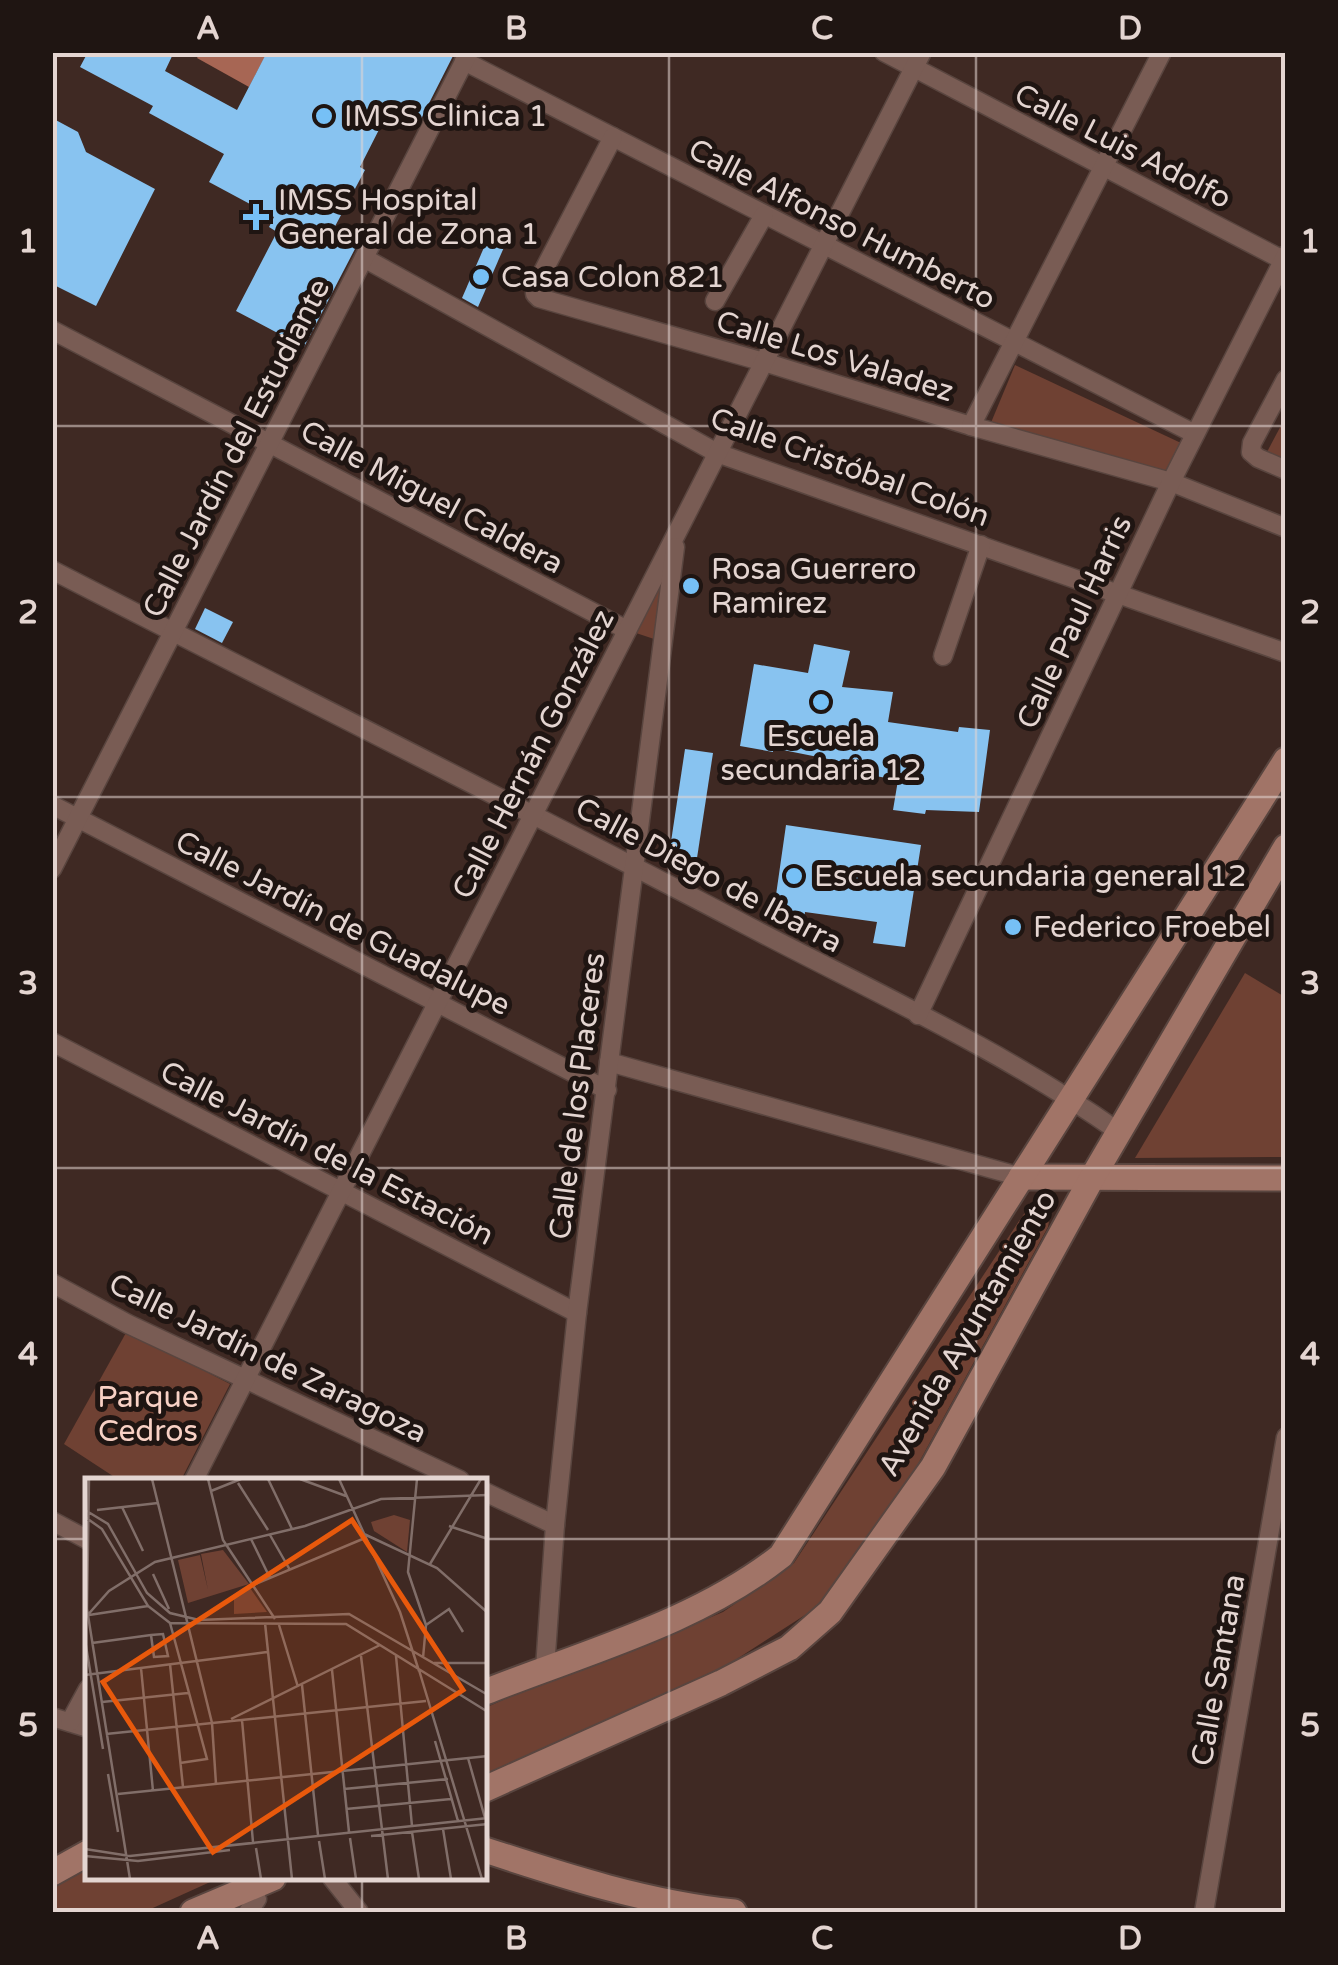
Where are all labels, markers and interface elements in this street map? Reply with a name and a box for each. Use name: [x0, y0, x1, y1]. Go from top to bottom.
text: A: [196, 10, 220, 48]
text: B: [505, 10, 527, 48]
text: C: [811, 10, 833, 48]
text: D: [1118, 10, 1142, 48]
street label: Calle Luis Adolfo: [1008, 76, 1237, 217]
place label: IMSS Clinica 1: [344, 98, 547, 135]
marker: IMSS Clinica 1: [313, 105, 335, 127]
street label: Calle Alfonso Humberto: [682, 131, 1001, 318]
place label: IMSS Hospital General de Zona 1: [278, 182, 539, 253]
marker: IMSS Hospital General de Zona 1: [243, 204, 269, 230]
text: 1: [18, 223, 38, 261]
text: 1: [1300, 223, 1320, 261]
place label: Casa Colon 821: [501, 259, 725, 296]
marker: Casa Colon 821: [470, 266, 492, 288]
street label: Calle Jardín del Estudiante: [135, 273, 338, 624]
street label: Calle Los Valadez: [712, 303, 958, 410]
street label: Calle Cristóbal Colón: [705, 400, 995, 535]
street label: Calle Miguel Caldera: [294, 412, 570, 582]
street label: Calle Paul Harris: [1009, 510, 1140, 735]
place label: Rosa Guerrero Ramirez: [711, 551, 916, 622]
marker: Rosa Guerrero Ramirez: [680, 575, 702, 597]
text: 2: [18, 594, 38, 632]
text: 2: [1300, 594, 1320, 632]
street label: Calle Hernán González: [444, 603, 623, 905]
marker: Escuela secundaria 12: [810, 691, 832, 713]
place label: Escuela secundaria 12: [721, 718, 922, 789]
street label: Calle Diego de Ibarra: [569, 789, 848, 961]
street label: Calle Jardín de Guadalupe: [169, 823, 516, 1024]
place label: Escuela secundaria general 12: [814, 858, 1247, 895]
marker: Escuela secundaria general 12: [783, 865, 805, 887]
place label: Federico Froebel: [1033, 909, 1271, 946]
marker: Federico Froebel: [1002, 916, 1024, 938]
street label: Calle de los Placeres: [542, 951, 613, 1242]
text: 3: [18, 965, 38, 1003]
text: 3: [1300, 965, 1320, 1003]
street label: Calle Jardín de la Estación: [154, 1053, 500, 1254]
street label: Avenida Ayuntamiento: [870, 1183, 1065, 1483]
street label: Calle Jardín de Zaragoza: [103, 1265, 433, 1452]
text: 4: [18, 1336, 38, 1374]
text: 4: [1300, 1336, 1320, 1374]
park label: Parque Cedros: [97, 1379, 199, 1450]
inset map: [85, 1478, 488, 1880]
street label: Calle Santana: [1183, 1571, 1254, 1769]
text: 5: [18, 1707, 38, 1745]
text: 5: [1300, 1707, 1320, 1745]
text: A: [196, 1920, 220, 1958]
text: B: [505, 1920, 527, 1958]
text: C: [811, 1920, 833, 1958]
text: D: [1118, 1920, 1142, 1958]

